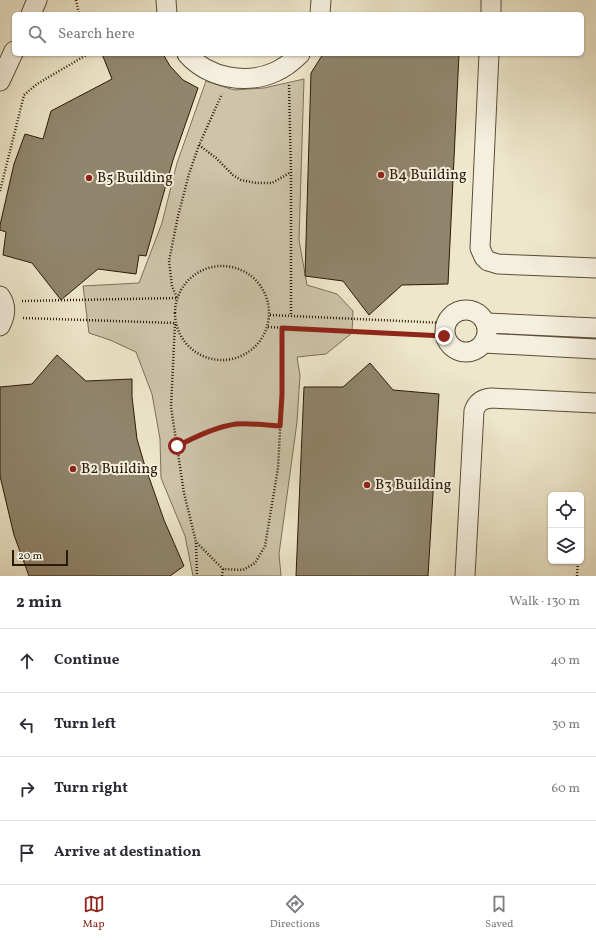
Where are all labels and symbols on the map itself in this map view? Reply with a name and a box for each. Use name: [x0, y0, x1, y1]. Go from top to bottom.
place label: B4 Building: [389, 165, 467, 186]
place label: B5 Building: [97, 168, 173, 189]
marker: B4 Building: [376, 170, 386, 180]
marker: B5 Building: [84, 173, 94, 183]
route end: [435, 327, 453, 345]
route start: [168, 437, 186, 455]
place label: B2 Building: [81, 459, 158, 480]
marker: B2 Building: [68, 464, 78, 474]
place label: B3 Building: [375, 475, 452, 496]
marker: B3 Building: [362, 480, 372, 490]
scale bar: [12, 548, 68, 567]

